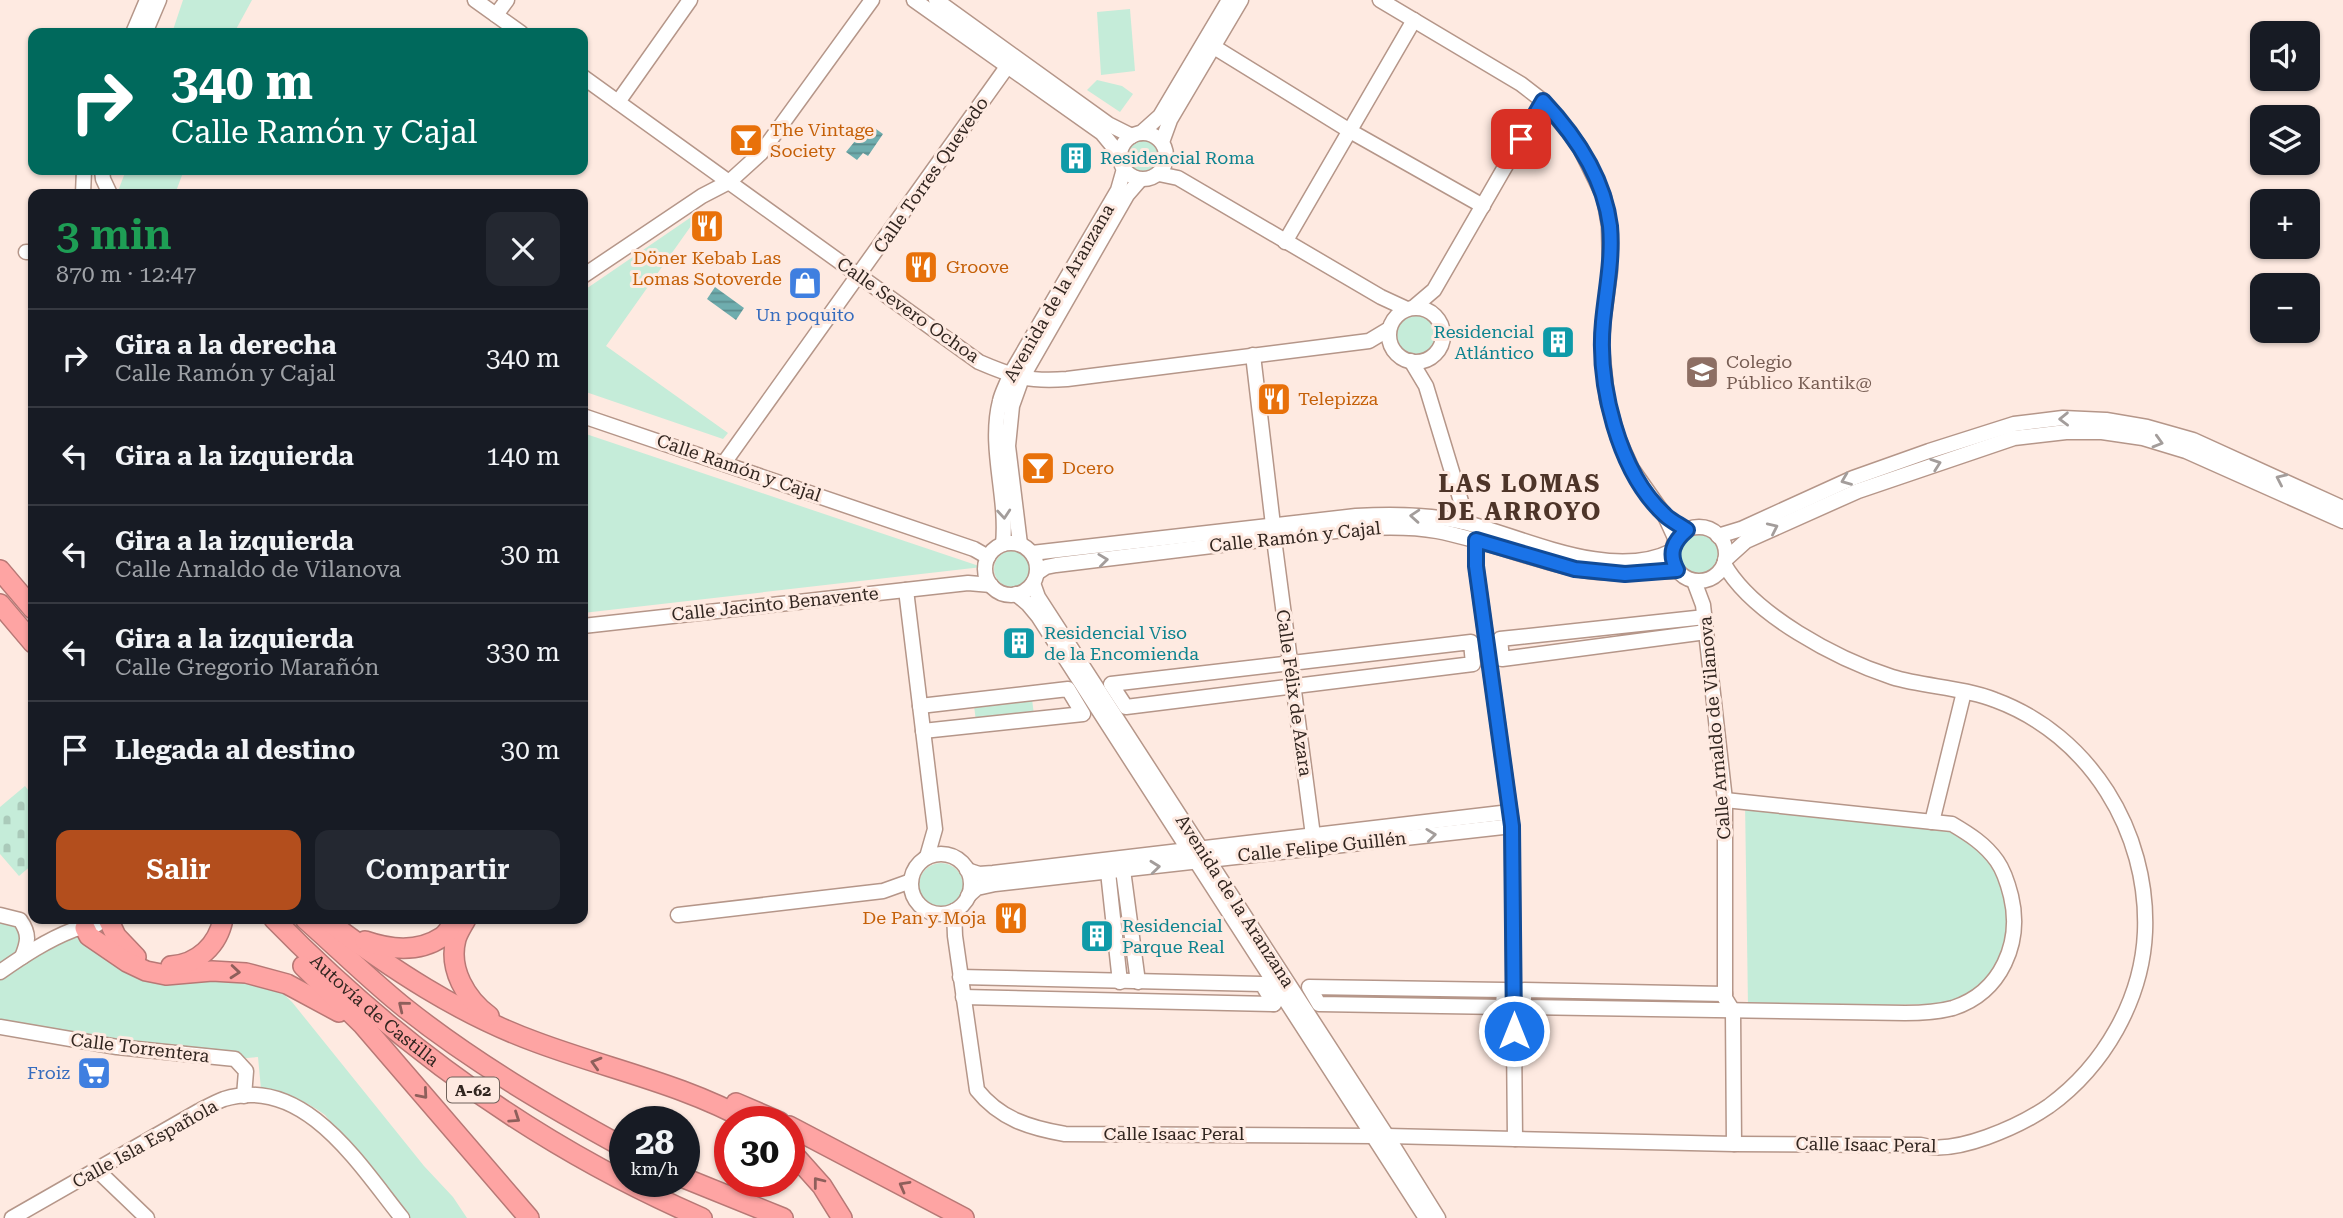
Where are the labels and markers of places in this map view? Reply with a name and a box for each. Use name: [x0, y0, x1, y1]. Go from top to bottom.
pin: [1491, 109, 1551, 169]
place label: The Vintage Society: [770, 119, 874, 161]
bar icon: The Vintage Society: [727, 121, 765, 159]
building icon: Residencial Roma: [1057, 139, 1095, 177]
place label: Residencial Roma: [1100, 147, 1255, 168]
restaurant icon: Döner Kebab Las Lomas Sotoverde: [688, 207, 726, 245]
place label: Döner Kebab Las Lomas Sotoverde: [632, 247, 782, 289]
restaurant icon: Groove: [902, 248, 940, 286]
place label: Groove: [946, 256, 1009, 277]
shop icon: Un poquito: [786, 264, 824, 302]
place label: Un poquito: [755, 304, 855, 325]
place label: Residencial Atlántico: [1433, 321, 1534, 363]
building icon: Residencial Atlántico: [1539, 323, 1577, 361]
place label: Colegio Público Kantik@: [1726, 351, 1872, 393]
school or university icon: Colegio Público Kantik@: [1683, 353, 1721, 391]
restaurant icon: Telepizza: [1255, 380, 1293, 418]
place label: Telepizza: [1298, 388, 1379, 409]
bar icon: Dcero: [1019, 449, 1057, 487]
place label: Dcero: [1062, 457, 1114, 478]
place label: Residencial Viso de la Encomienda: [1044, 622, 1199, 664]
building icon: Residencial Viso de la Encomienda: [1000, 624, 1038, 662]
restaurant icon: De Pan y Moja: [992, 899, 1030, 937]
place label: De Pan y Moja: [862, 907, 986, 928]
place label: Residencial Parque Real: [1122, 915, 1225, 957]
building icon: Residencial Parque Real: [1078, 917, 1116, 955]
supermarket icon: Froiz: [75, 1054, 113, 1092]
place label: Froiz: [27, 1062, 71, 1083]

